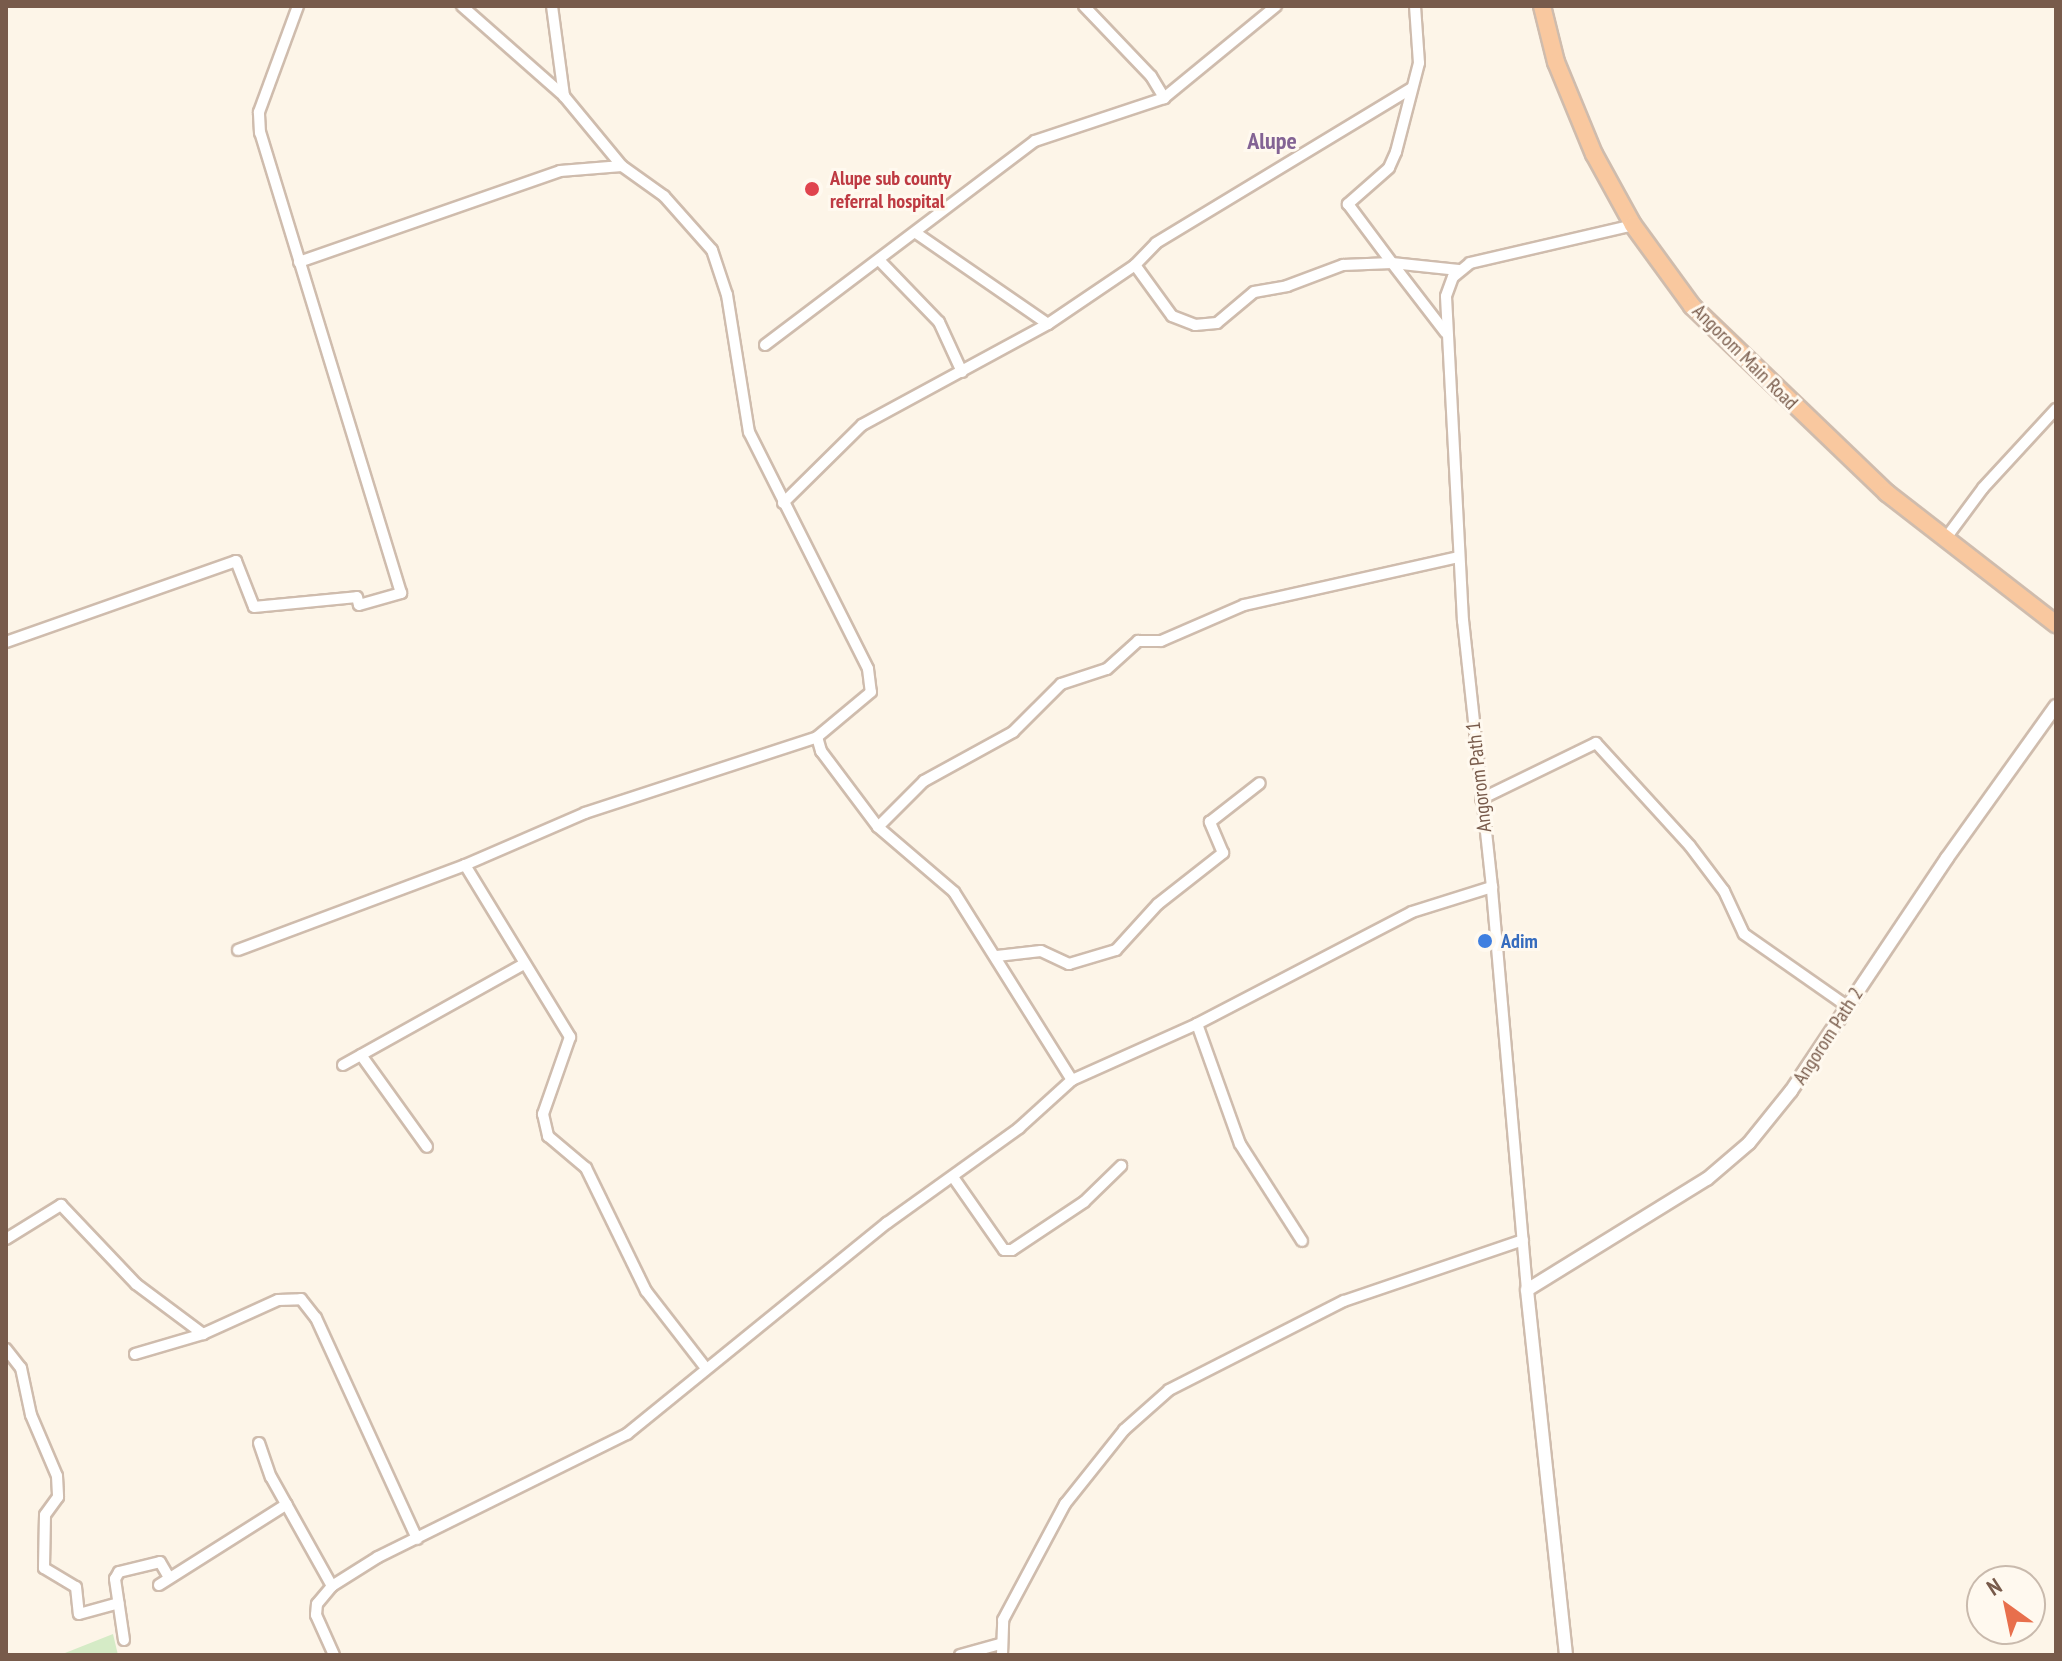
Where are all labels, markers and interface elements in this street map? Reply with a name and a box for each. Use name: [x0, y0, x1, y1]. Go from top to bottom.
district label: Alupe: [1247, 127, 1297, 155]
place label: Alupe sub county referral hospital: [830, 166, 951, 213]
marker: Alupe sub county referral hospital: [801, 178, 823, 200]
street label: Angorom Main Road: [1687, 299, 1803, 415]
street label: Angorom Path 1: [1461, 721, 1497, 833]
place label: Adim: [1501, 929, 1538, 953]
marker: Adim: [1476, 932, 1494, 950]
street label: Angorom Path 2: [1788, 983, 1868, 1089]
north arrow: [1966, 1565, 2046, 1645]
text: N: [1981, 1572, 2007, 1602]

